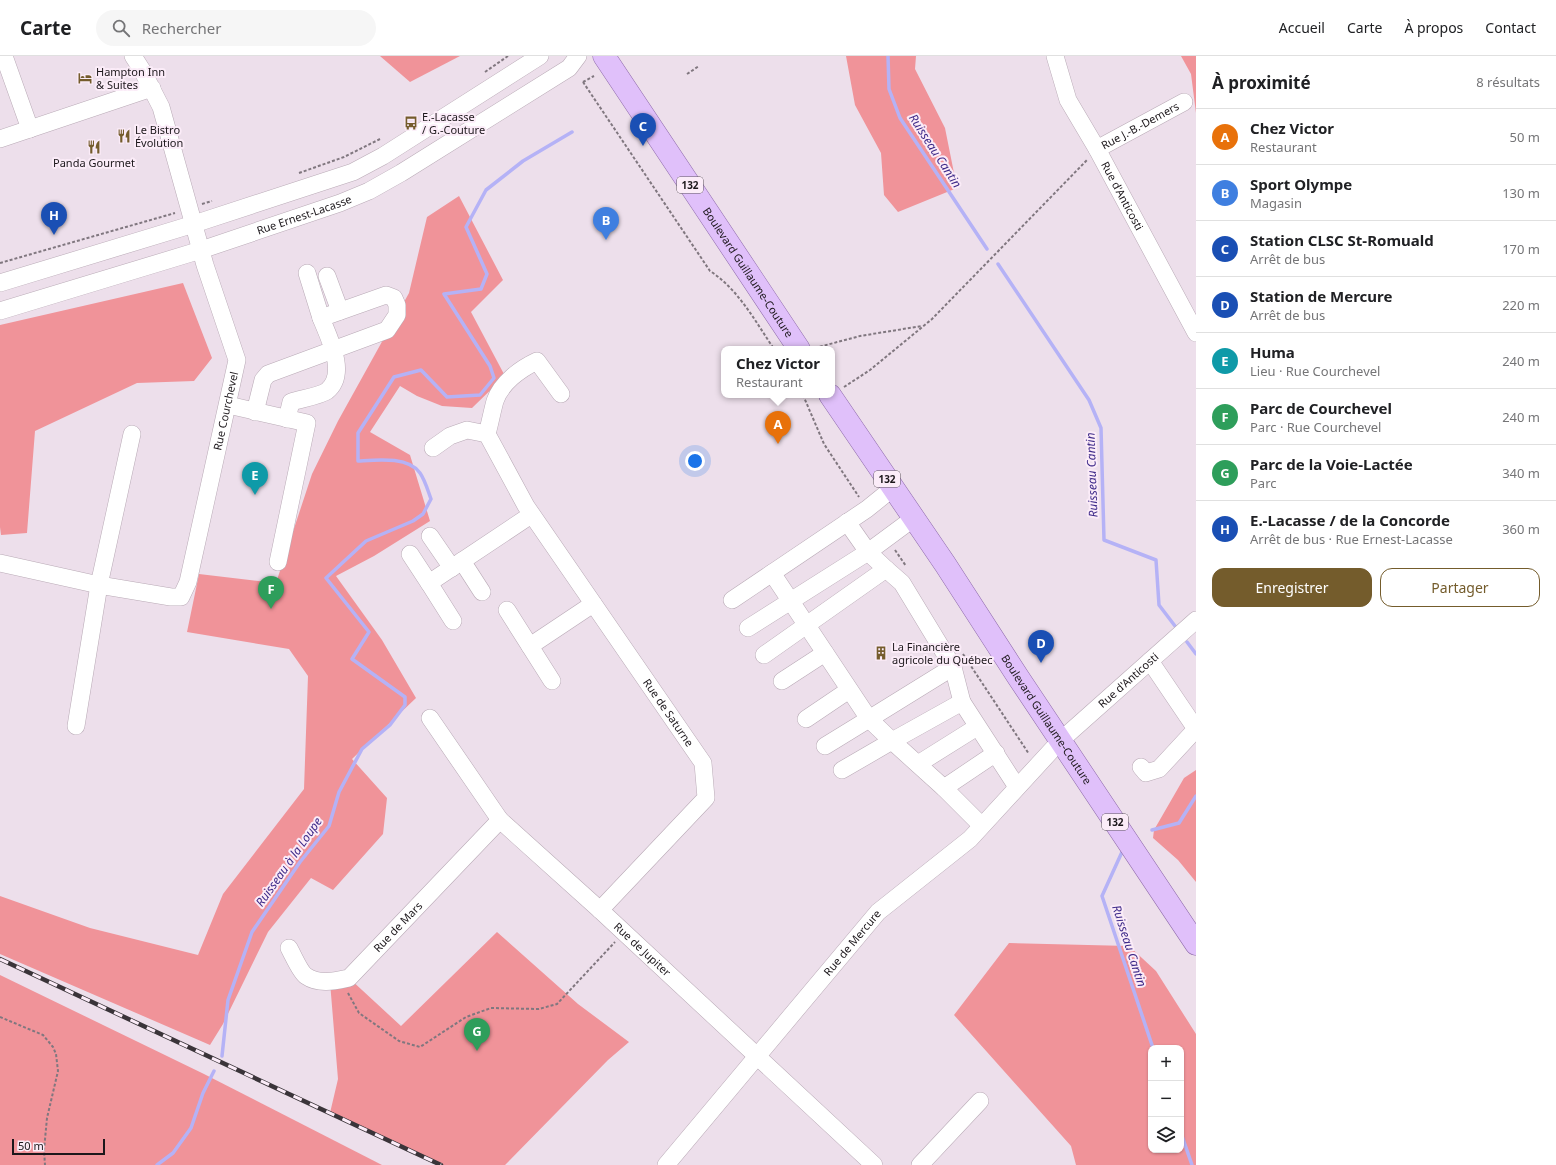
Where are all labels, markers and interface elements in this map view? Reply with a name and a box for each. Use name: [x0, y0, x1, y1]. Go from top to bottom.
search box: [96, 10, 376, 46]
text: Carte: [20, 15, 72, 41]
icon: search: [110, 17, 132, 39]
text: Rechercher: [142, 18, 221, 38]
text: Accueil: [1279, 18, 1325, 37]
text: Carte: [1347, 18, 1382, 37]
text: À propos: [1404, 18, 1463, 37]
text: Contact: [1485, 18, 1536, 37]
place label: Hampton Inn & Suites: [96, 64, 165, 92]
hotel icon: Hampton Inn & Suites: [77, 70, 93, 86]
text: À proximité: [1212, 71, 1311, 94]
text: 8 résultats: [1476, 73, 1540, 91]
street label: Rue J.-B.-Demers: [1098, 98, 1181, 152]
place label: E.-Lacasse / G.-Couture: [422, 109, 485, 137]
water label: Ruisseau Cantin: [905, 110, 966, 191]
pin: C: [630, 113, 656, 146]
bus stop icon: E.-Lacasse / G.-Couture: [403, 115, 419, 131]
text: Chez Victor: [1250, 118, 1334, 138]
place label: Le Bistro Évolution: [135, 122, 183, 150]
restaurant icon: Le Bistro Évolution: [116, 128, 132, 144]
text: A: [1221, 128, 1230, 146]
text: 50 m: [1510, 128, 1540, 146]
text: Restaurant: [1250, 138, 1317, 156]
restaurant icon: Panda Gourmet: [86, 139, 102, 155]
place label: Panda Gourmet: [53, 155, 135, 170]
street label: Rue d'Anticosti: [1098, 159, 1147, 233]
text: Sport Olympe: [1250, 174, 1352, 194]
road number: 132: [677, 177, 703, 193]
text: B: [1221, 184, 1229, 202]
text: 130 m: [1502, 184, 1540, 202]
street label: Rue Ernest-Lacasse: [255, 191, 354, 238]
text: Magasin: [1250, 194, 1302, 212]
pin: H: [41, 202, 67, 235]
street label: Boulevard Guillaume-Couture: [700, 204, 797, 340]
pin: B: [593, 207, 619, 240]
text: Station CLSC St-Romuald: [1250, 230, 1434, 250]
text: C: [1221, 240, 1229, 258]
text: 170 m: [1502, 240, 1540, 258]
text: Arrêt de bus: [1250, 250, 1325, 268]
text: Station de Mercure: [1250, 286, 1392, 306]
text: D: [1220, 296, 1230, 314]
text: 220 m: [1502, 296, 1540, 314]
text: Arrêt de bus: [1250, 306, 1325, 324]
text: Huma: [1250, 342, 1295, 362]
popup: [721, 346, 835, 398]
text: E: [1221, 352, 1229, 370]
text: 240 m: [1502, 352, 1540, 370]
text: Chez Victor: [736, 353, 820, 373]
text: Lieu · Rue Courchevel: [1250, 362, 1380, 380]
street label: Rue Courchevel: [209, 370, 241, 452]
text: Restaurant: [736, 373, 803, 391]
text: Parc de Courchevel: [1250, 398, 1392, 418]
text: F: [1221, 408, 1229, 426]
text: 240 m: [1502, 408, 1540, 426]
pin: A: [765, 411, 791, 444]
text: Parc · Rue Courchevel: [1250, 418, 1381, 436]
water label: Ruisseau Cantin: [1082, 432, 1101, 518]
your location: [685, 451, 705, 471]
text: Parc de la Voie-Lactée: [1250, 454, 1413, 474]
pin: E: [242, 462, 268, 495]
text: G: [1220, 464, 1230, 482]
text: 340 m: [1502, 464, 1540, 482]
road number: 132: [874, 471, 900, 487]
text: Parc: [1250, 474, 1277, 492]
text: E.-Lacasse / de la Concorde: [1250, 510, 1450, 530]
text: H: [1220, 520, 1230, 538]
text: 360 m: [1502, 520, 1540, 538]
text: Arrêt de bus · Rue Ernest-Lacasse: [1250, 530, 1453, 548]
button: Enregistrer: [1212, 568, 1372, 607]
button: Partager: [1380, 568, 1540, 607]
pin: F: [258, 576, 284, 609]
pin: D: [1028, 630, 1054, 663]
place label: La Financière agricole du Québec: [892, 639, 992, 667]
building icon: La Financière agricole du Québec: [873, 645, 889, 661]
street label: Rue d'Anticosti: [1095, 649, 1161, 711]
street label: Boulevard Guillaume-Couture: [998, 651, 1096, 787]
street label: Rue de Saturne: [640, 675, 697, 749]
water label: Ruisseau à la Loupe: [251, 814, 326, 910]
road number: 132: [1102, 814, 1128, 830]
street label: Rue de Mars: [370, 898, 425, 955]
water label: Ruisseau Cantin: [1108, 903, 1151, 989]
street label: Rue de Mercure: [820, 906, 884, 979]
street label: Rue de Jupiter: [611, 919, 675, 980]
pin: G: [464, 1018, 490, 1051]
map controls: [1148, 1045, 1184, 1153]
button: +: [1148, 1045, 1184, 1081]
button: −: [1148, 1081, 1184, 1117]
button: layers: [1148, 1117, 1184, 1153]
scale bar: [12, 1137, 105, 1156]
text: 50 m: [18, 1138, 44, 1153]

